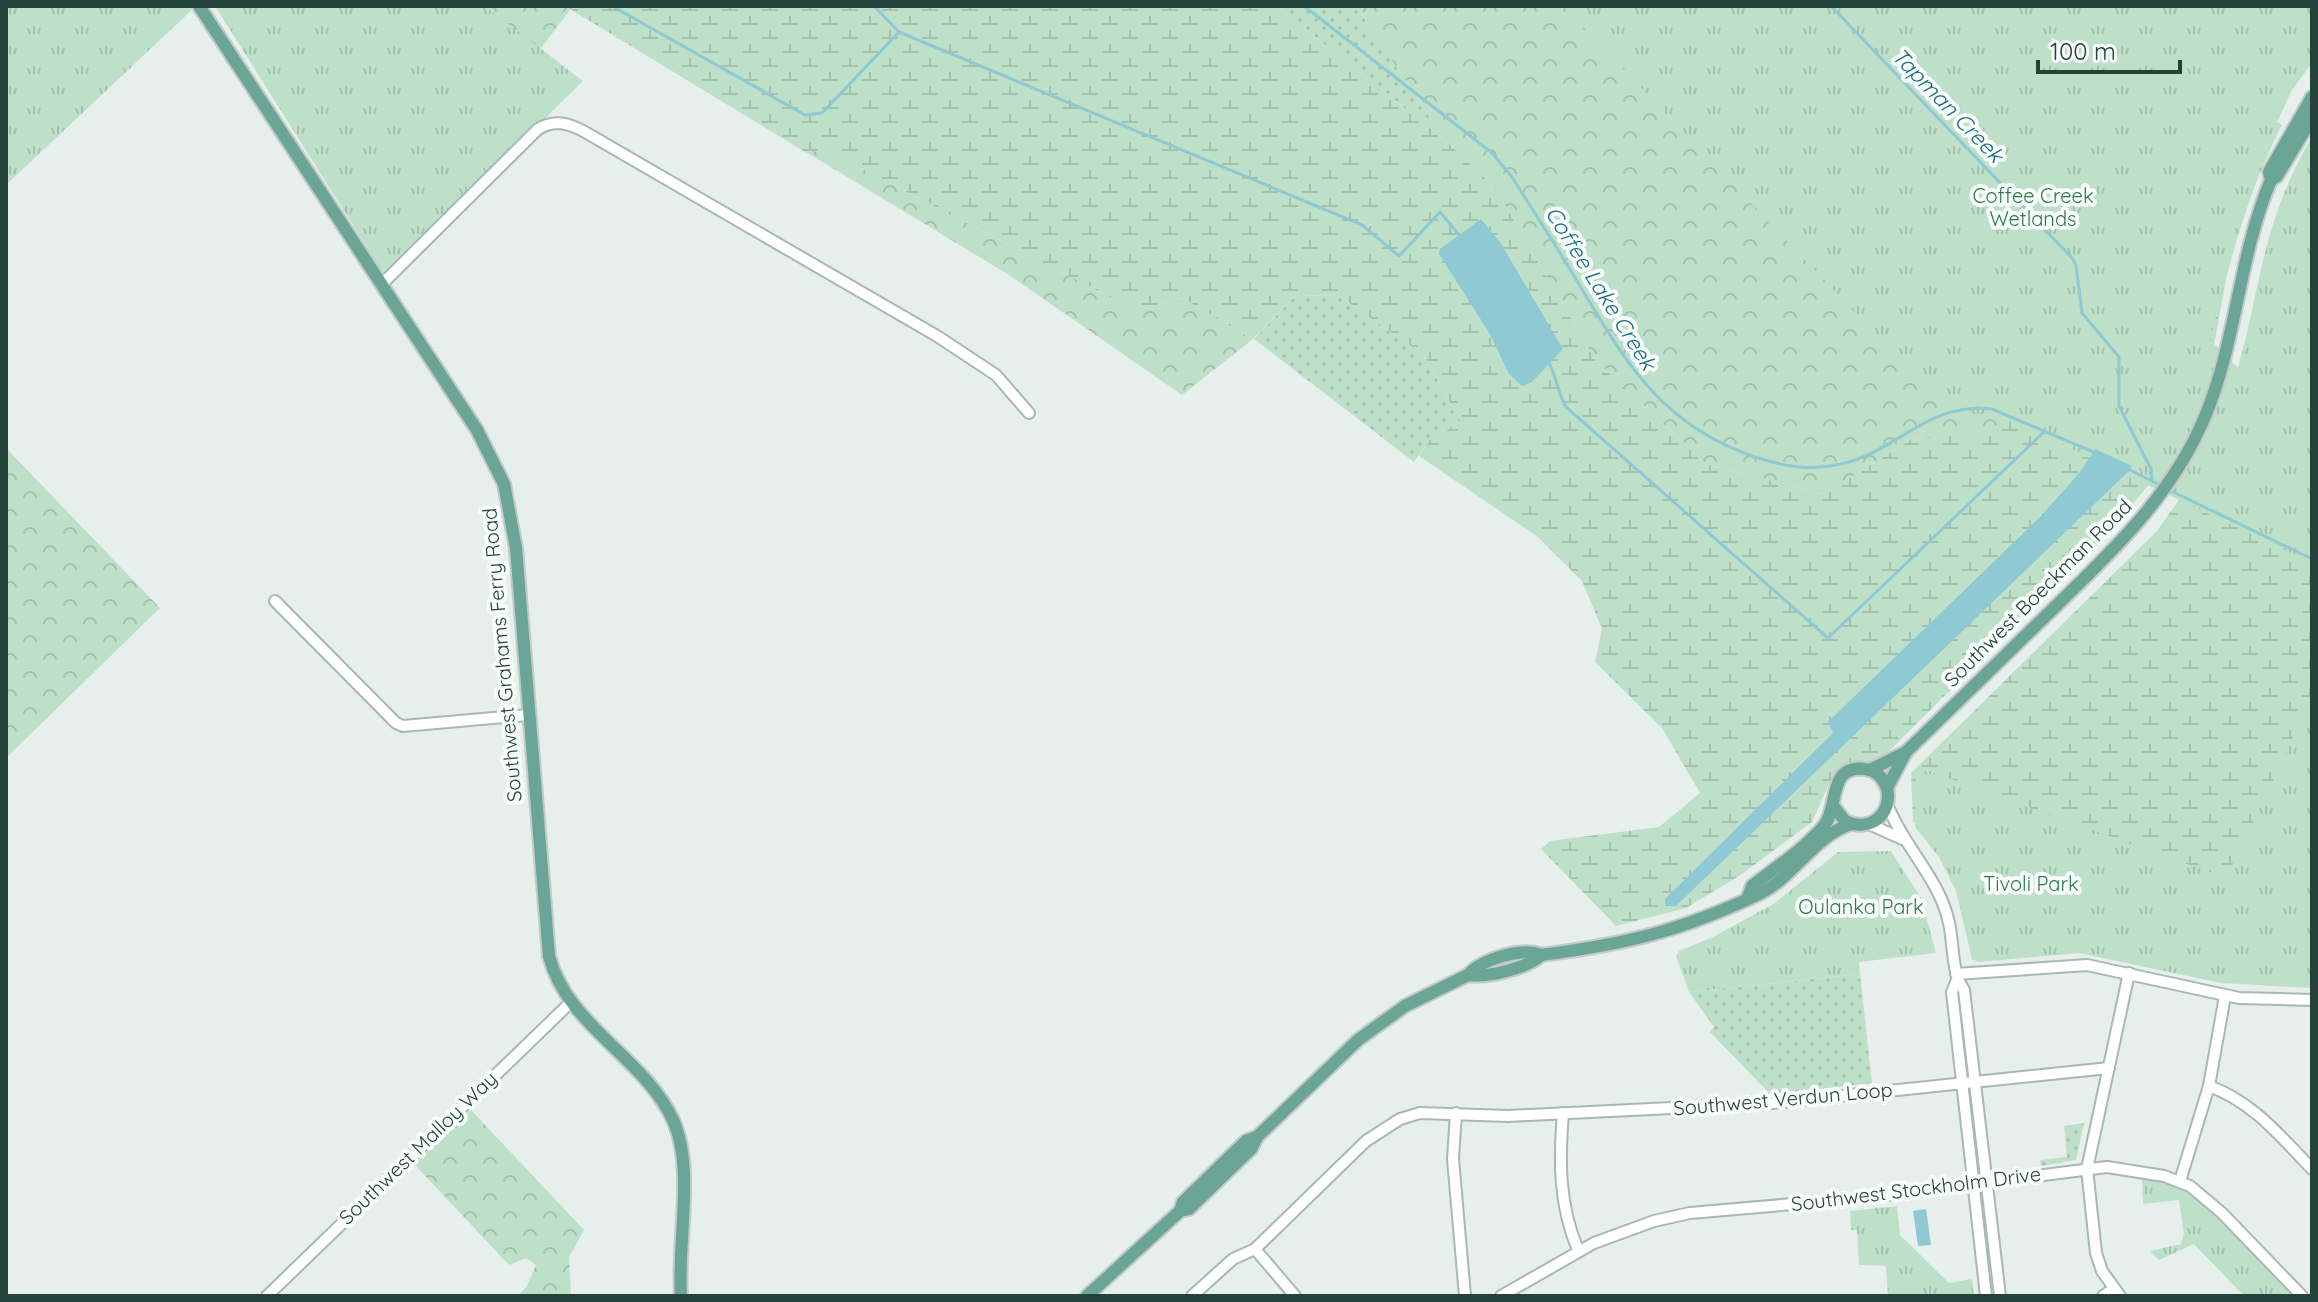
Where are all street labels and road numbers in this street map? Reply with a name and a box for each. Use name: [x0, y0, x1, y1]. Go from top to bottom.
street label: Southwest Boeckman Road: [1939, 494, 2137, 692]
street label: Southwest Grahams Ferry Road: [476, 507, 527, 803]
street label: Southwest Malloy Way: [333, 1066, 502, 1230]
street label: Southwest Verdun Loop: [1672, 1076, 1894, 1121]
street label: Southwest Stockholm Drive: [1790, 1161, 2042, 1216]

